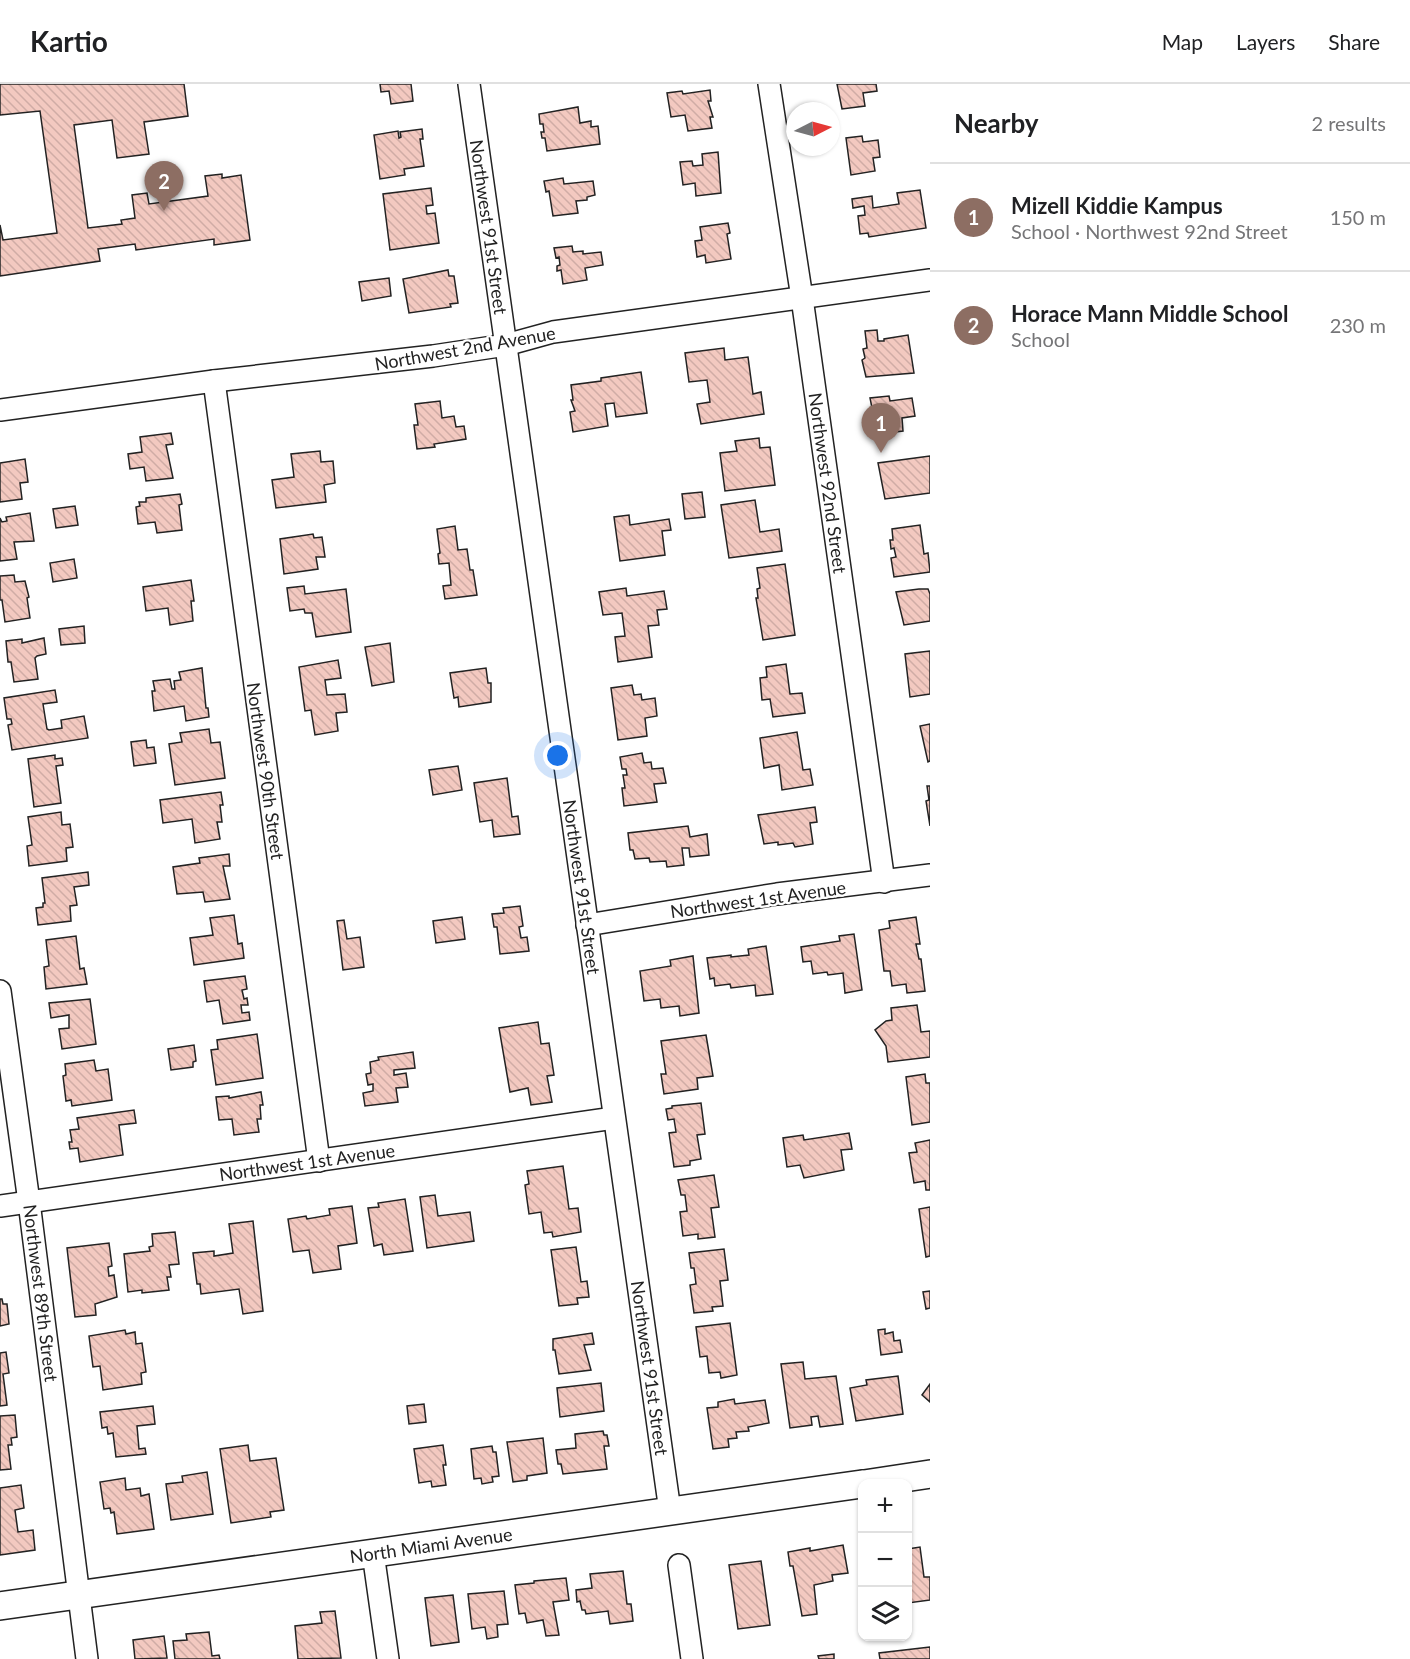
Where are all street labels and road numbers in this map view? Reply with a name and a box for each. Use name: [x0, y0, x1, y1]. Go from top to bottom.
street label: Northwest 91st Street: [466, 138, 512, 316]
street label: Northwest 2nd Avenue: [373, 321, 557, 375]
street label: Northwest 92nd Street: [804, 391, 852, 575]
street label: Northwest 90th Street: [243, 681, 289, 861]
street label: Northwest 91st Street: [559, 798, 605, 976]
street label: Northwest 1st Avenue: [669, 876, 847, 922]
street label: Northwest 1st Avenue: [218, 1139, 396, 1185]
street label: Northwest 89th Street: [19, 1203, 63, 1383]
street label: Northwest 91st Street: [627, 1279, 673, 1457]
street label: North Miami Avenue: [348, 1523, 514, 1567]

